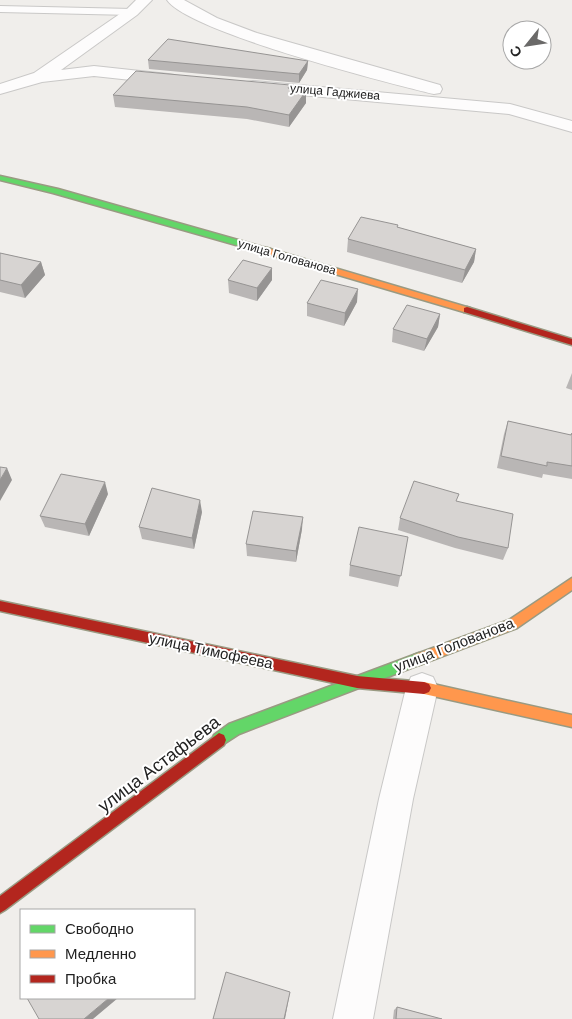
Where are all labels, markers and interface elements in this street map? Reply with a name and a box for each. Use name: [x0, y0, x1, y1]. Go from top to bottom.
north arrow: [502, 20, 552, 70]
text: С: [506, 43, 525, 60]
street label: улица Гаджиева: [289, 81, 381, 103]
street label: улица Голованова: [236, 236, 338, 278]
street label: улица Голованова: [392, 614, 517, 675]
street label: улица Тимофеева: [148, 629, 275, 672]
street label: улица Астафьева: [94, 711, 225, 816]
legend: [20, 909, 195, 999]
text: Свободно: [65, 920, 134, 937]
text: Медленно: [65, 945, 136, 962]
text: Пробка: [65, 970, 117, 987]

